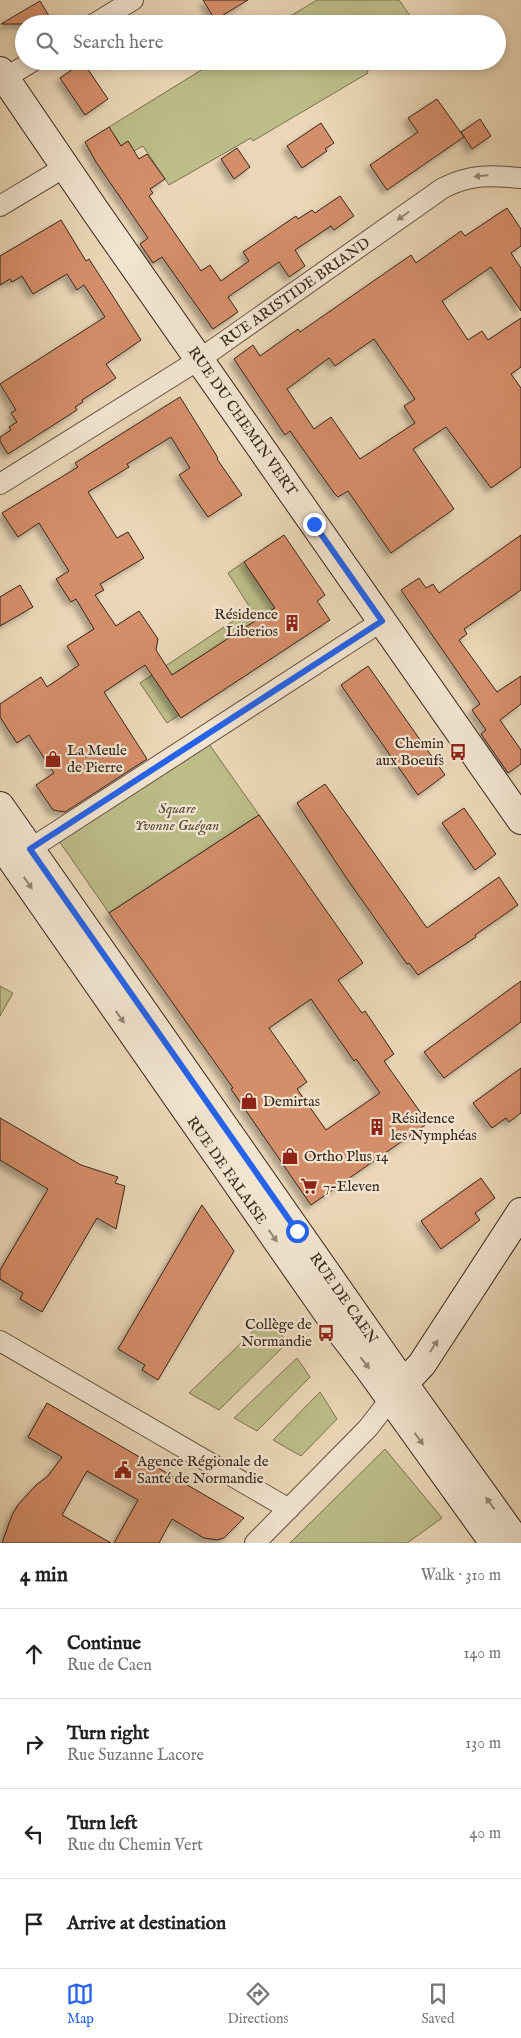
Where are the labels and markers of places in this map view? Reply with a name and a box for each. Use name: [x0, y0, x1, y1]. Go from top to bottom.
place label: Résidence Liberios: [214, 605, 278, 641]
building icon: Résidence Liberios: [282, 613, 302, 633]
place label: Chemin aux Boeufs: [376, 734, 444, 770]
place label: La Meule de Pierre: [67, 741, 127, 777]
bus stop icon: Chemin aux Boeufs: [448, 742, 468, 762]
shop icon: La Meule de Pierre: [43, 749, 63, 769]
shop icon: Demirtas: [239, 1091, 259, 1111]
place label: Demirtas: [263, 1092, 320, 1111]
place label: Résidence les Nymphéas: [391, 1109, 477, 1145]
building icon: Résidence les Nymphéas: [367, 1117, 387, 1137]
shop icon: Ortho Plus 14: [280, 1146, 300, 1166]
place label: Ortho Plus 14: [304, 1147, 389, 1166]
supermarket icon: 7-Eleven: [299, 1176, 319, 1196]
place label: 7-Eleven: [323, 1177, 380, 1196]
place label: Collège de Normandie: [241, 1315, 312, 1351]
bus stop icon: Collège de Normandie: [316, 1323, 336, 1343]
place label: Agence Régionale de Santé de Normandie: [136, 1452, 269, 1488]
public building icon: Agence Régionale de Santé de Normandie: [113, 1460, 133, 1480]

